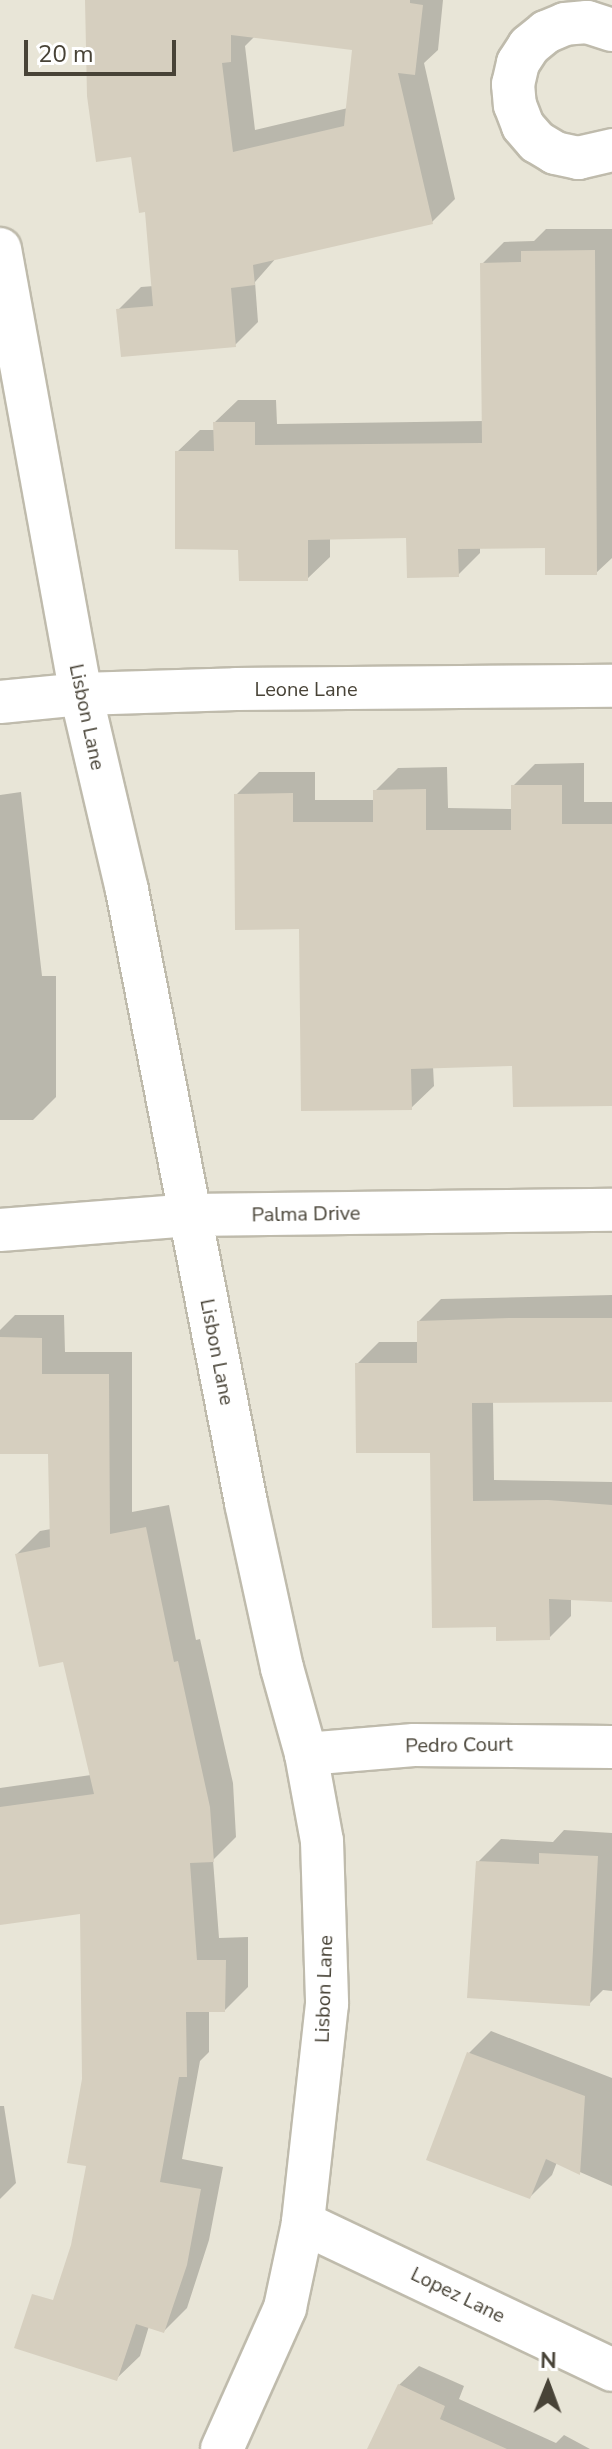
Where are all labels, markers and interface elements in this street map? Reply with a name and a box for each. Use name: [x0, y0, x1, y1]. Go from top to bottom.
scale bar: [28, 24, 180, 74]
text: 20 m: [38, 38, 94, 70]
street label: Lisbon Lane: [64, 662, 110, 772]
street label: Leone Lane: [254, 677, 358, 701]
street label: Palma Drive: [251, 1201, 361, 1227]
street label: Lisbon Lane: [195, 1297, 239, 1407]
street label: Pedro Court: [405, 1732, 513, 1758]
street label: Lisbon Lane: [310, 1935, 338, 2043]
street label: Lopez Lane: [407, 2262, 509, 2328]
north arrow: [508, 2345, 588, 2425]
text: N: [540, 2346, 557, 2376]

